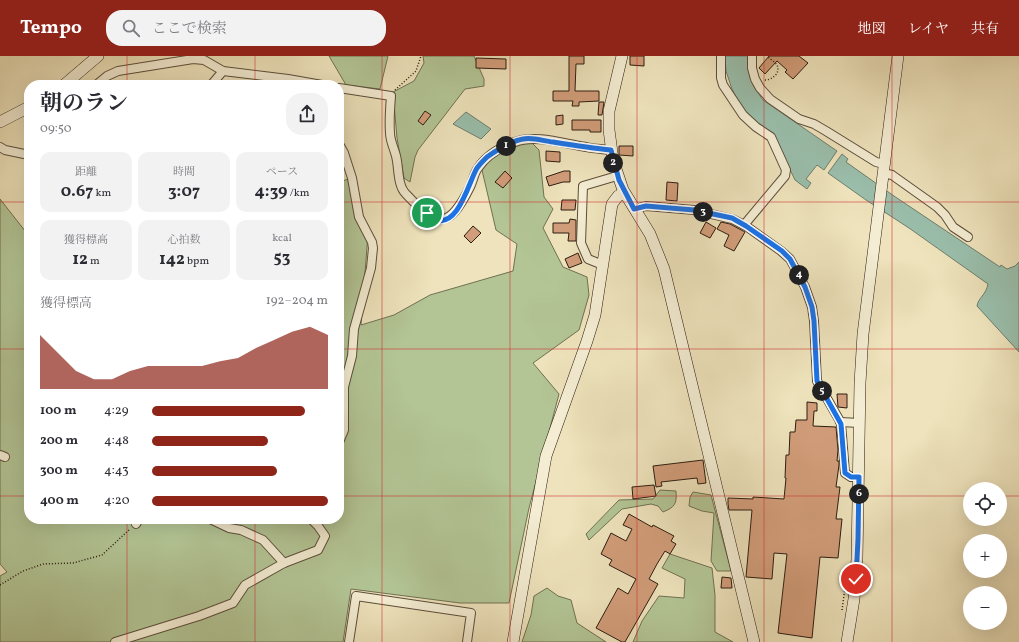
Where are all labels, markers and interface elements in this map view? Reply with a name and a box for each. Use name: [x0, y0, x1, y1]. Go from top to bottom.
search box: [106, 10, 386, 46]
text: Tempo: [20, 15, 82, 41]
icon: search: [120, 17, 142, 39]
text: ここで検索: [152, 19, 227, 40]
text: 地図: [858, 20, 886, 39]
text: レイヤ: [908, 20, 949, 39]
text: 共有: [971, 20, 999, 39]
text: 朝のラン: [40, 89, 128, 120]
button: share: [286, 93, 328, 135]
text: 09:50: [40, 120, 72, 138]
pin: 1: [496, 136, 516, 156]
text: 1: [504, 138, 508, 153]
pin: 2: [603, 153, 623, 173]
text: 2: [610, 155, 616, 170]
text: 距離: [75, 165, 97, 180]
text: 時間: [173, 165, 195, 180]
text: ペース: [266, 165, 298, 180]
text: 0.67: [61, 180, 93, 203]
text: 3:07: [168, 180, 200, 203]
text: 4:39: [255, 180, 287, 203]
text: km: [93, 186, 111, 201]
text: /km: [287, 186, 309, 201]
pin: [410, 196, 444, 230]
icon: arrive: [416, 202, 438, 224]
pin: 3: [693, 202, 713, 222]
text: 3: [700, 204, 706, 219]
text: kcal: [272, 231, 292, 246]
text: 獲得標高: [64, 233, 108, 248]
text: 心拍数: [168, 233, 201, 248]
text: 53: [274, 246, 290, 269]
text: 12: [72, 248, 88, 271]
text: 142: [159, 248, 185, 271]
text: m: [88, 254, 100, 269]
text: bpm: [185, 254, 209, 269]
pin: 4: [789, 265, 809, 285]
text: 4: [796, 267, 802, 282]
text: 192–204 m: [266, 292, 328, 310]
text: 獲得標高: [40, 295, 92, 313]
pin: 5: [812, 381, 832, 401]
text: 5: [819, 383, 825, 398]
text: 100 m: [40, 402, 77, 420]
text: 4:29: [104, 402, 128, 420]
text: 200 m: [40, 432, 78, 450]
text: 4:48: [104, 432, 129, 450]
text: 300 m: [40, 462, 78, 480]
text: 4:43: [104, 462, 129, 480]
map controls: [963, 482, 1007, 630]
button: locate: [963, 482, 1007, 526]
pin: 6: [849, 484, 869, 504]
text: 6: [856, 486, 862, 501]
text: 400 m: [40, 492, 79, 510]
text: 4:20: [104, 492, 130, 510]
button: +: [963, 534, 1007, 578]
pin: [839, 562, 873, 596]
icon: check: [845, 568, 867, 590]
button: −: [963, 586, 1007, 630]

